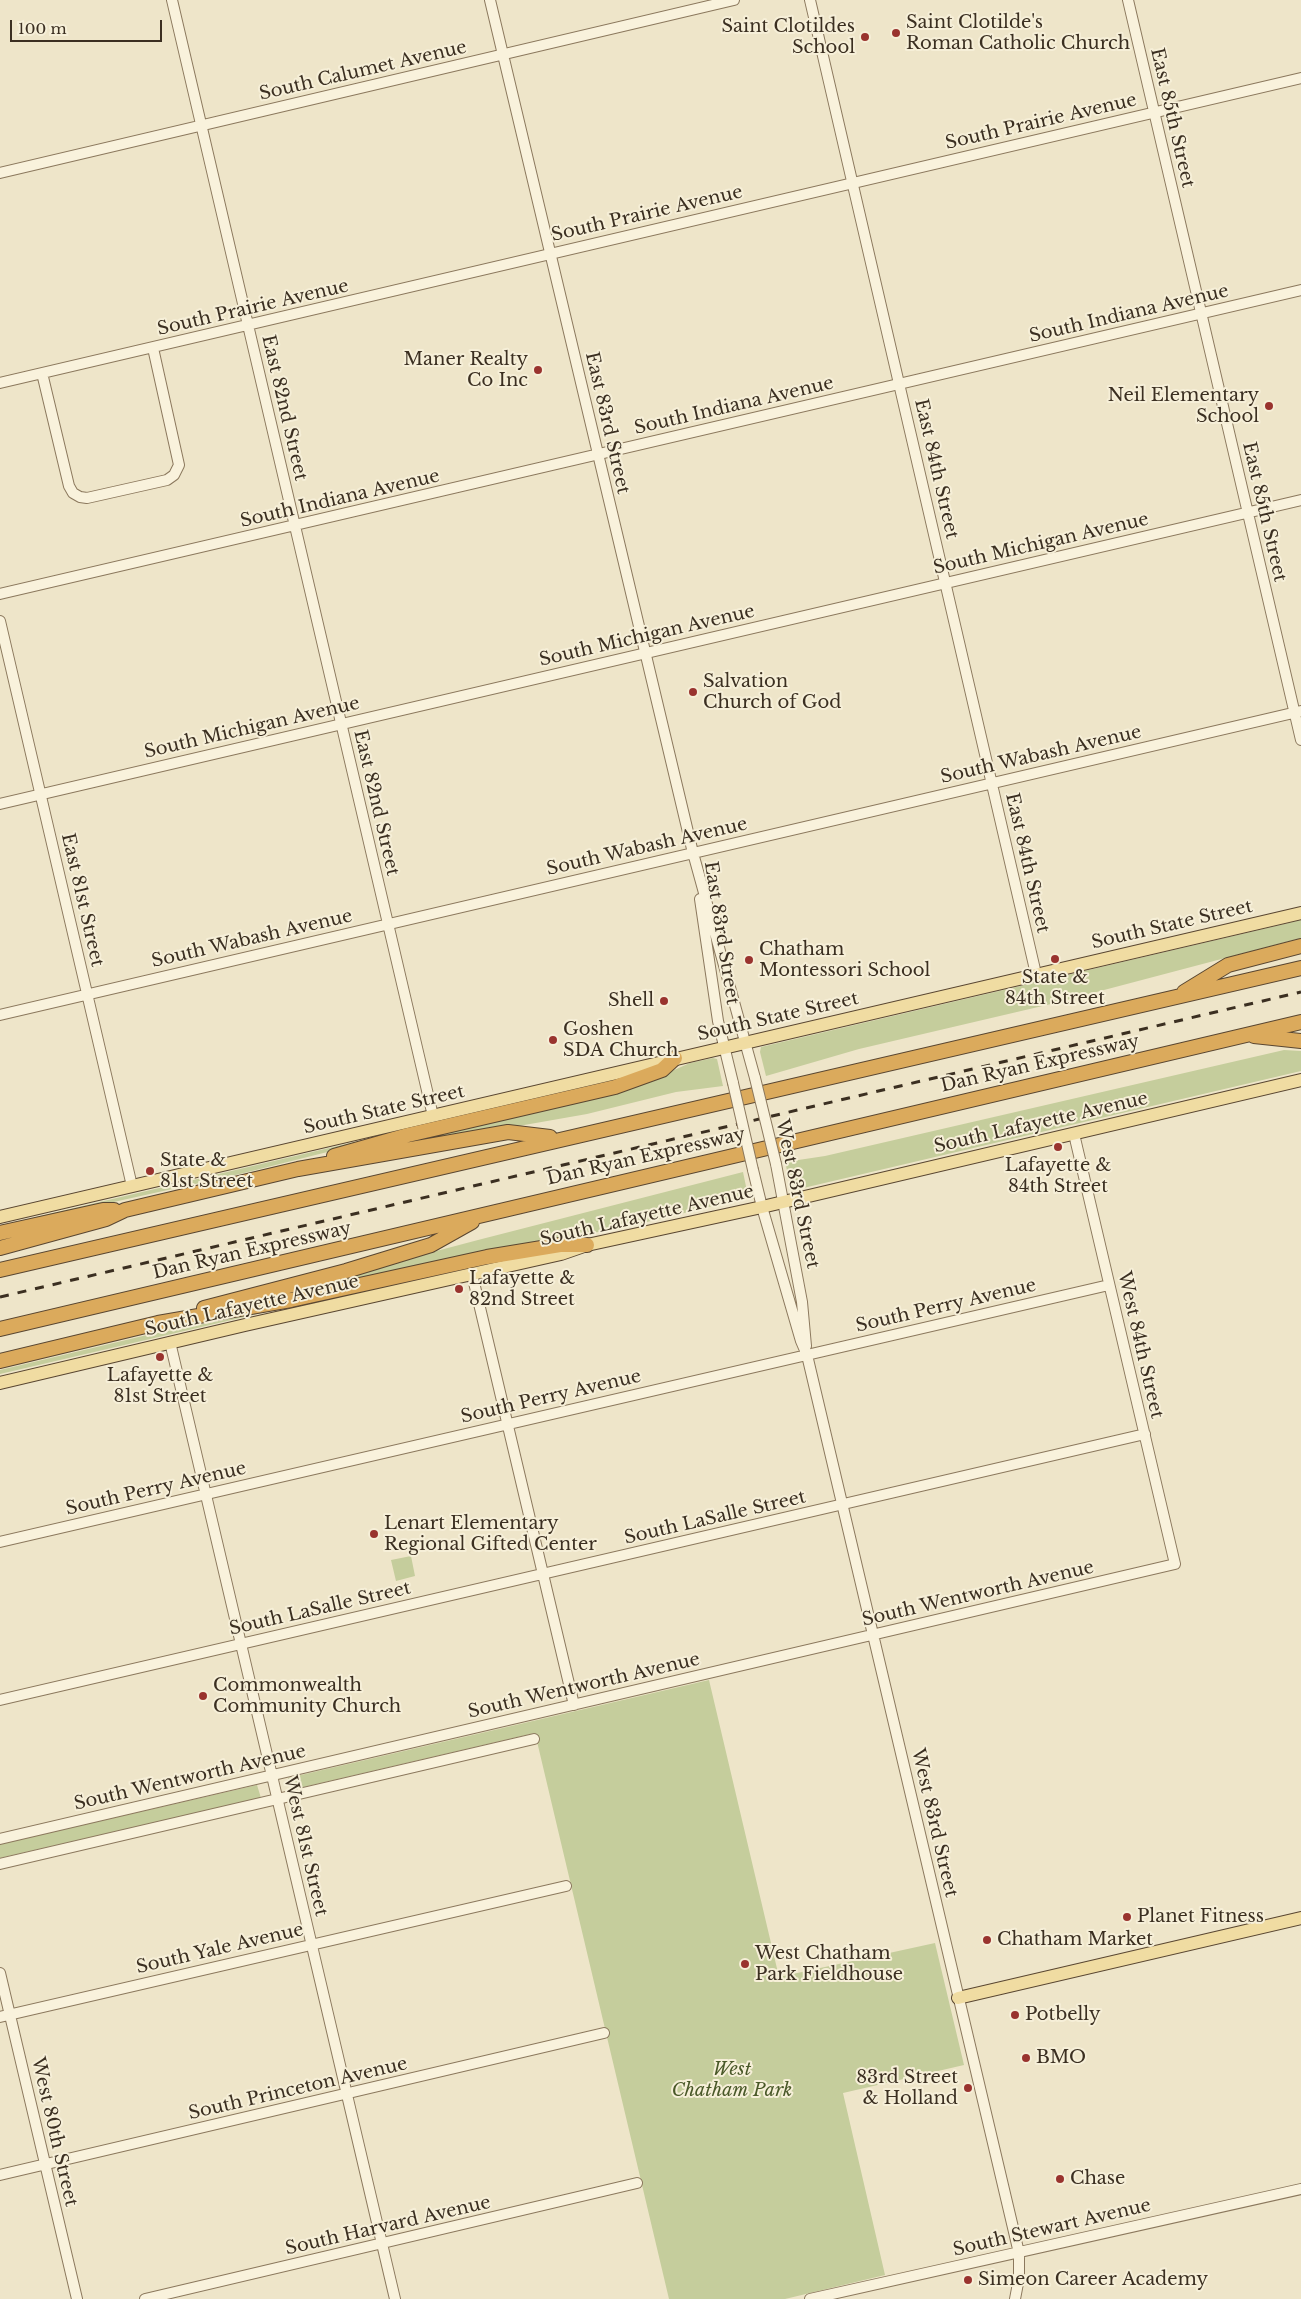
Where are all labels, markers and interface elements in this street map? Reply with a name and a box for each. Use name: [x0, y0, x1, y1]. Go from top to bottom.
scale bar: [12, 10, 165, 42]
place label: Saint Clotilde's Roman Catholic Church: [906, 12, 1130, 54]
place label: Saint Clotildes School: [721, 16, 855, 58]
text: 100 m: [18, 19, 67, 38]
marker: Saint Clotilde's Roman Catholic Church: [890, 27, 902, 39]
marker: Saint Clotildes School: [859, 31, 871, 43]
street label: South Calumet Avenue: [257, 37, 469, 105]
street label: East 85th Street: [1145, 46, 1199, 190]
street label: South Prairie Avenue: [943, 89, 1139, 155]
street label: South Prairie Avenue: [549, 181, 745, 247]
street label: South Prairie Avenue: [155, 275, 351, 341]
street label: South Indiana Avenue: [1027, 281, 1231, 347]
street label: East 82nd Street: [257, 333, 311, 483]
place label: Maner Realty Co Inc: [403, 349, 528, 392]
street label: East 83rd Street: [580, 350, 634, 496]
marker: Maner Realty Co Inc: [532, 364, 544, 376]
street label: South Indiana Avenue: [632, 373, 836, 439]
place label: Neil Elementary School: [1108, 385, 1259, 428]
street label: East 84th Street: [909, 397, 963, 541]
marker: Neil Elementary School: [1263, 400, 1275, 412]
street label: East 85th Street: [1237, 440, 1291, 584]
street label: South Indiana Avenue: [238, 466, 442, 532]
street label: South Michigan Avenue: [931, 509, 1151, 579]
street label: South Michigan Avenue: [537, 601, 757, 671]
place label: Salvation Church of God: [703, 671, 841, 714]
marker: Salvation Church of God: [687, 686, 699, 698]
street label: South Michigan Avenue: [142, 693, 362, 763]
street label: South Wabash Avenue: [939, 721, 1143, 789]
street label: East 82nd Street: [349, 728, 403, 878]
street label: East 84th Street: [1000, 791, 1054, 935]
street label: South Wabash Avenue: [545, 813, 749, 881]
street label: East 81st Street: [56, 831, 108, 969]
street label: East 83rd Street: [699, 860, 743, 1006]
street label: South State Street: [1089, 896, 1255, 954]
street label: South Wabash Avenue: [150, 905, 354, 973]
place label: Chatham Montessori School: [759, 939, 930, 982]
marker: State & 84th Street: [1049, 953, 1061, 965]
marker: Chatham Montessori School: [743, 954, 755, 966]
place label: State & 84th Street: [1005, 967, 1105, 1010]
street label: South State Street: [695, 988, 861, 1046]
place label: Shell: [608, 990, 654, 1012]
marker: Shell: [658, 995, 670, 1007]
place label: Goshen SDA Church: [563, 1019, 678, 1062]
street label: Dan Ryan Expressway: [939, 1031, 1141, 1097]
marker: Goshen SDA Church: [547, 1034, 559, 1046]
street label: South State Street: [301, 1081, 467, 1139]
street label: South Lafayette Avenue: [932, 1088, 1150, 1158]
street label: West 83rd Street: [771, 1117, 823, 1271]
street label: Dan Ryan Expressway: [545, 1124, 747, 1190]
marker: Lafayette & 84th Street: [1052, 1141, 1064, 1153]
place label: State & 81st Street: [160, 1150, 253, 1192]
place label: Lafayette & 84th Street: [1005, 1155, 1111, 1198]
marker: State & 81st Street: [144, 1165, 156, 1177]
street label: South Lafayette Avenue: [538, 1181, 756, 1251]
street label: Dan Ryan Expressway: [151, 1218, 353, 1284]
place label: Lafayette & 82nd Street: [469, 1268, 575, 1310]
street label: West 84th Street: [1113, 1269, 1167, 1421]
street label: South Lafayette Avenue: [143, 1271, 361, 1341]
street label: South Perry Avenue: [854, 1275, 1038, 1337]
marker: Lafayette & 82nd Street: [453, 1283, 465, 1295]
marker: Lafayette & 81st Street: [154, 1351, 166, 1363]
place label: Lafayette & 81st Street: [107, 1365, 213, 1408]
street label: South Perry Avenue: [459, 1366, 643, 1428]
street label: South Perry Avenue: [64, 1458, 248, 1520]
street label: South LaSalle Street: [622, 1487, 808, 1549]
place label: Lenart Elementary Regional Gifted Center: [384, 1513, 597, 1556]
marker: Lenart Elementary Regional Gifted Center: [368, 1528, 380, 1540]
street label: South Wentworth Avenue: [860, 1557, 1096, 1631]
street label: South LaSalle Street: [227, 1578, 413, 1640]
street label: South Wentworth Avenue: [466, 1649, 702, 1723]
place label: Commonwealth Community Church: [213, 1675, 401, 1718]
marker: Commonwealth Community Church: [197, 1690, 209, 1702]
street label: South Wentworth Avenue: [72, 1741, 308, 1815]
street label: West 83rd Street: [906, 1746, 962, 1900]
street label: West 81st Street: [278, 1774, 332, 1918]
place label: Planet Fitness: [1137, 1906, 1264, 1928]
marker: Planet Fitness: [1121, 1911, 1133, 1923]
street label: South Yale Avenue: [134, 1919, 306, 1979]
place label: Chatham Market: [997, 1929, 1153, 1951]
marker: Chatham Market: [981, 1934, 993, 1946]
place label: West Chatham Park Fieldhouse: [755, 1943, 903, 1986]
marker: West Chatham Park Fieldhouse: [739, 1958, 751, 1970]
place label: Potbelly: [1025, 2004, 1101, 2026]
marker: Potbelly: [1009, 2009, 1021, 2021]
place label: BMO: [1036, 2047, 1086, 2069]
marker: BMO: [1020, 2052, 1032, 2064]
street label: South Princeton Avenue: [186, 2053, 410, 2125]
street label: West 80th Street: [26, 2055, 82, 2209]
park label: West Chatham Park: [672, 2059, 792, 2102]
place label: 83rd Street & Holland: [856, 2067, 958, 2110]
marker: 83rd Street & Holland: [962, 2082, 974, 2094]
place label: Chase: [1070, 2168, 1125, 2190]
marker: Chase: [1054, 2173, 1066, 2185]
street label: South Harvard Avenue: [283, 2192, 493, 2260]
street label: South Stewart Avenue: [951, 2195, 1153, 2261]
place label: Simeon Career Academy: [978, 2269, 1208, 2291]
marker: Simeon Career Academy: [962, 2274, 974, 2286]

